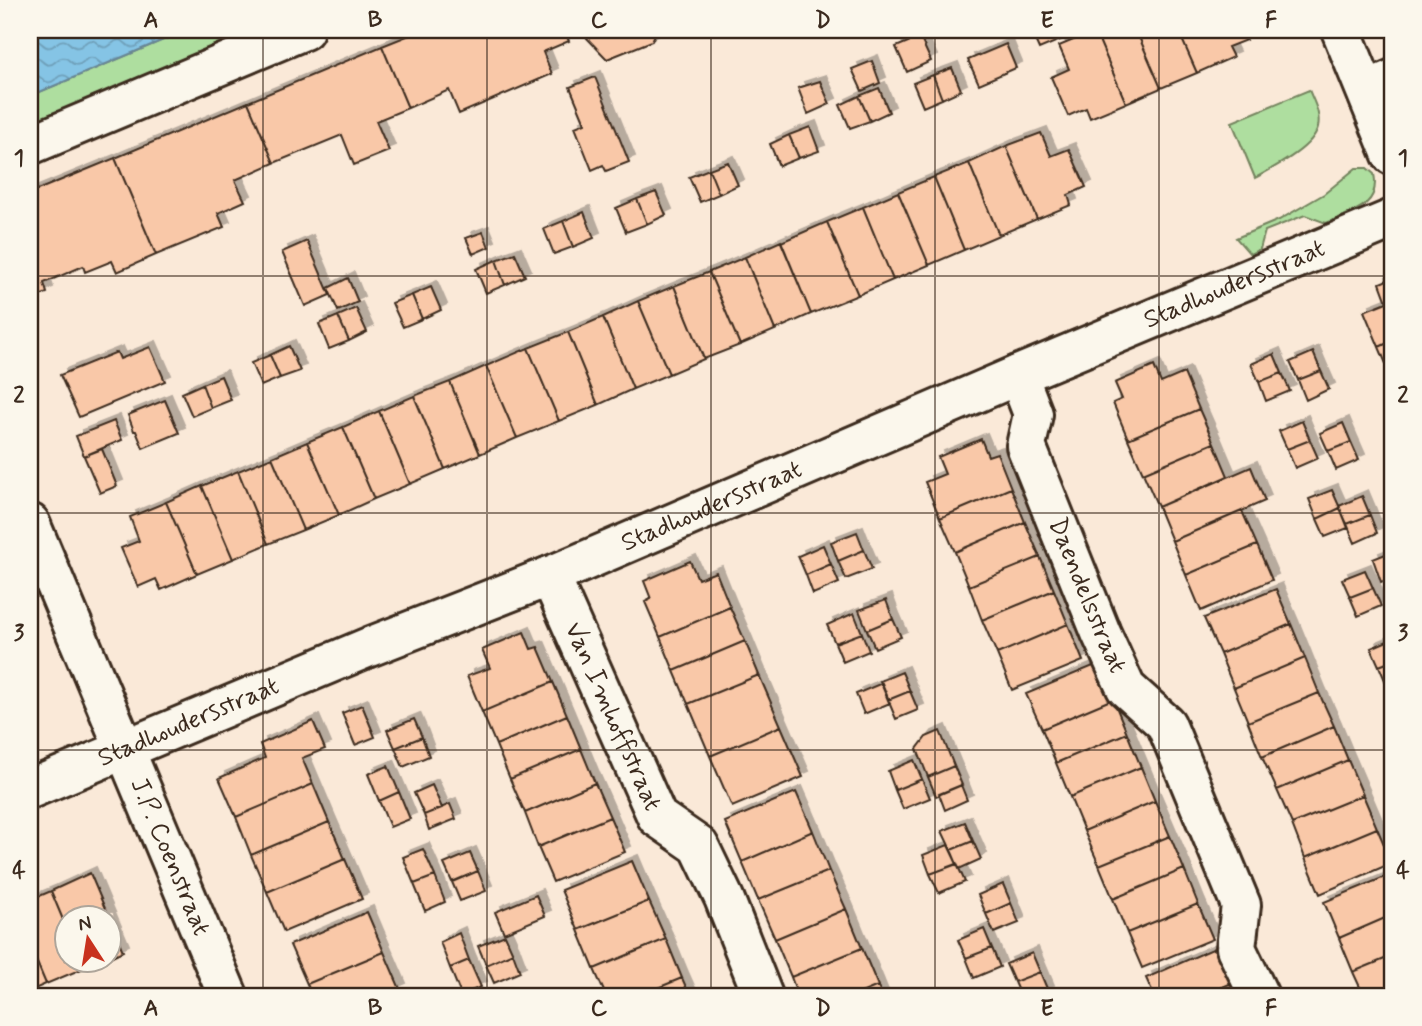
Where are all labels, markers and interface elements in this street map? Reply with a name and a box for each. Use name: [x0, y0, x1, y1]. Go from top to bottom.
text: A: [143, 6, 159, 36]
text: B: [368, 6, 383, 36]
text: C: [591, 6, 608, 36]
text: D: [815, 6, 831, 36]
text: E: [1040, 6, 1054, 36]
text: F: [1265, 6, 1277, 36]
text: 1: [14, 144, 24, 174]
text: 1: [1398, 144, 1408, 174]
street label: Stadhoudersstraat: [1139, 232, 1330, 338]
text: 2: [13, 381, 25, 411]
text: 2: [1397, 381, 1409, 411]
street label: Stadhoudersstraat: [616, 453, 807, 560]
street label: Daendelsstraat: [1040, 513, 1134, 679]
street label: Van Imhoffstraat: [556, 617, 669, 816]
text: 3: [14, 619, 25, 649]
text: 3: [1398, 619, 1409, 649]
street label: Stadhoudersstraat: [93, 669, 284, 776]
street label: J.P. Coenstraat: [122, 773, 218, 941]
text: 4: [12, 856, 26, 886]
text: 4: [1396, 856, 1410, 886]
north arrow: [52, 904, 122, 974]
text: N: [76, 910, 94, 937]
text: A: [143, 994, 159, 1024]
text: B: [368, 994, 383, 1024]
text: C: [591, 994, 608, 1024]
text: D: [815, 994, 831, 1024]
text: E: [1040, 994, 1054, 1024]
text: F: [1265, 994, 1277, 1024]

